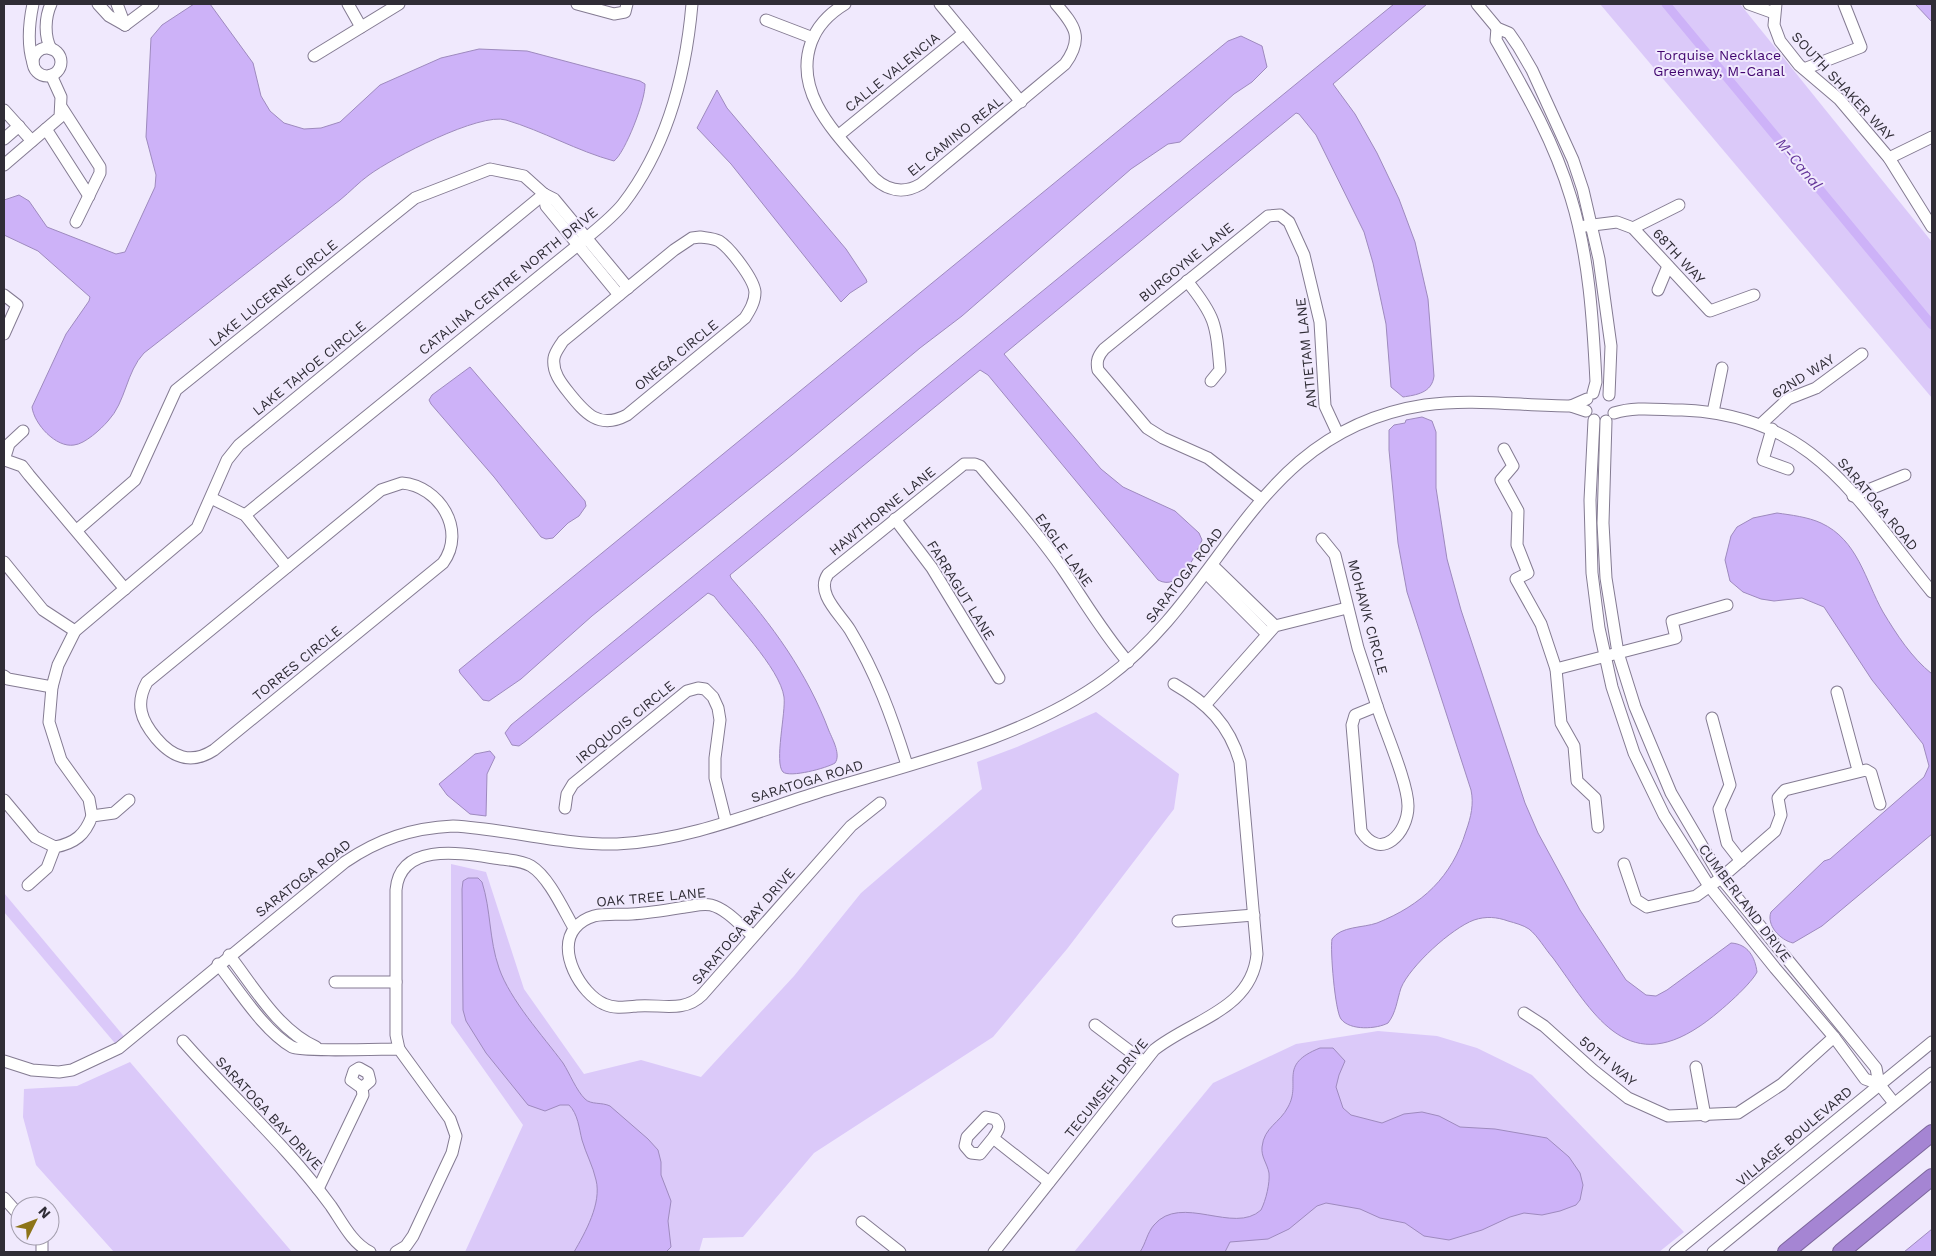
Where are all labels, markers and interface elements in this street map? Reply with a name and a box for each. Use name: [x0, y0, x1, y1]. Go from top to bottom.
street label: SOUTH SHAKER WAY: [1789, 28, 1897, 144]
street label: CALLE VALENCIA: [842, 29, 942, 115]
park label: Torquise Necklace Greenway, M-Canal: [1653, 47, 1786, 79]
street label: EL CAMINO REAL: [904, 93, 1006, 179]
water label: M-Canal: [1772, 134, 1826, 194]
street label: CATALINA CENTRE NORTH DRIVE: [415, 204, 601, 358]
street label: BURGOYNE LANE: [1135, 219, 1237, 305]
street label: 68TH WAY: [1649, 225, 1709, 287]
street label: LAKE LUCERNE CIRCLE: [206, 236, 340, 350]
street label: ANTIETAM LANE: [1292, 297, 1320, 409]
street label: ONEGA CIRCLE: [631, 316, 721, 394]
street label: LAKE TAHOE CIRCLE: [249, 317, 369, 419]
street label: 62ND WAY: [1769, 350, 1837, 402]
street label: SARATOGA ROAD: [1834, 454, 1922, 554]
street label: HAWTHORNE LANE: [826, 463, 938, 559]
street label: EAGLE LANE: [1032, 510, 1096, 590]
street label: SARATOGA ROAD: [1142, 524, 1226, 626]
street label: FARRAGUT LANE: [924, 537, 998, 643]
street label: MOHAWK CIRCLE: [1345, 558, 1391, 676]
street label: TORRES CIRCLE: [249, 622, 345, 704]
street label: IROQUOIS CIRCLE: [572, 677, 678, 767]
street label: SARATOGA ROAD: [749, 756, 865, 806]
street label: SARATOGA ROAD: [252, 836, 354, 920]
street label: CUMBERLAND DRIVE: [1696, 841, 1795, 965]
street label: SARATOGA BAY DRIVE: [688, 865, 798, 987]
street label: OAK TREE LANE: [595, 884, 707, 910]
street label: 50TH WAY: [1576, 1033, 1640, 1089]
street label: TECUMSEH DRIVE: [1061, 1035, 1151, 1141]
street label: SARATOGA BAY DRIVE: [212, 1053, 326, 1173]
street label: VILLAGE BOULEVARD: [1733, 1083, 1855, 1189]
north arrow: [10, 1196, 60, 1246]
text: N: [35, 1203, 54, 1222]

